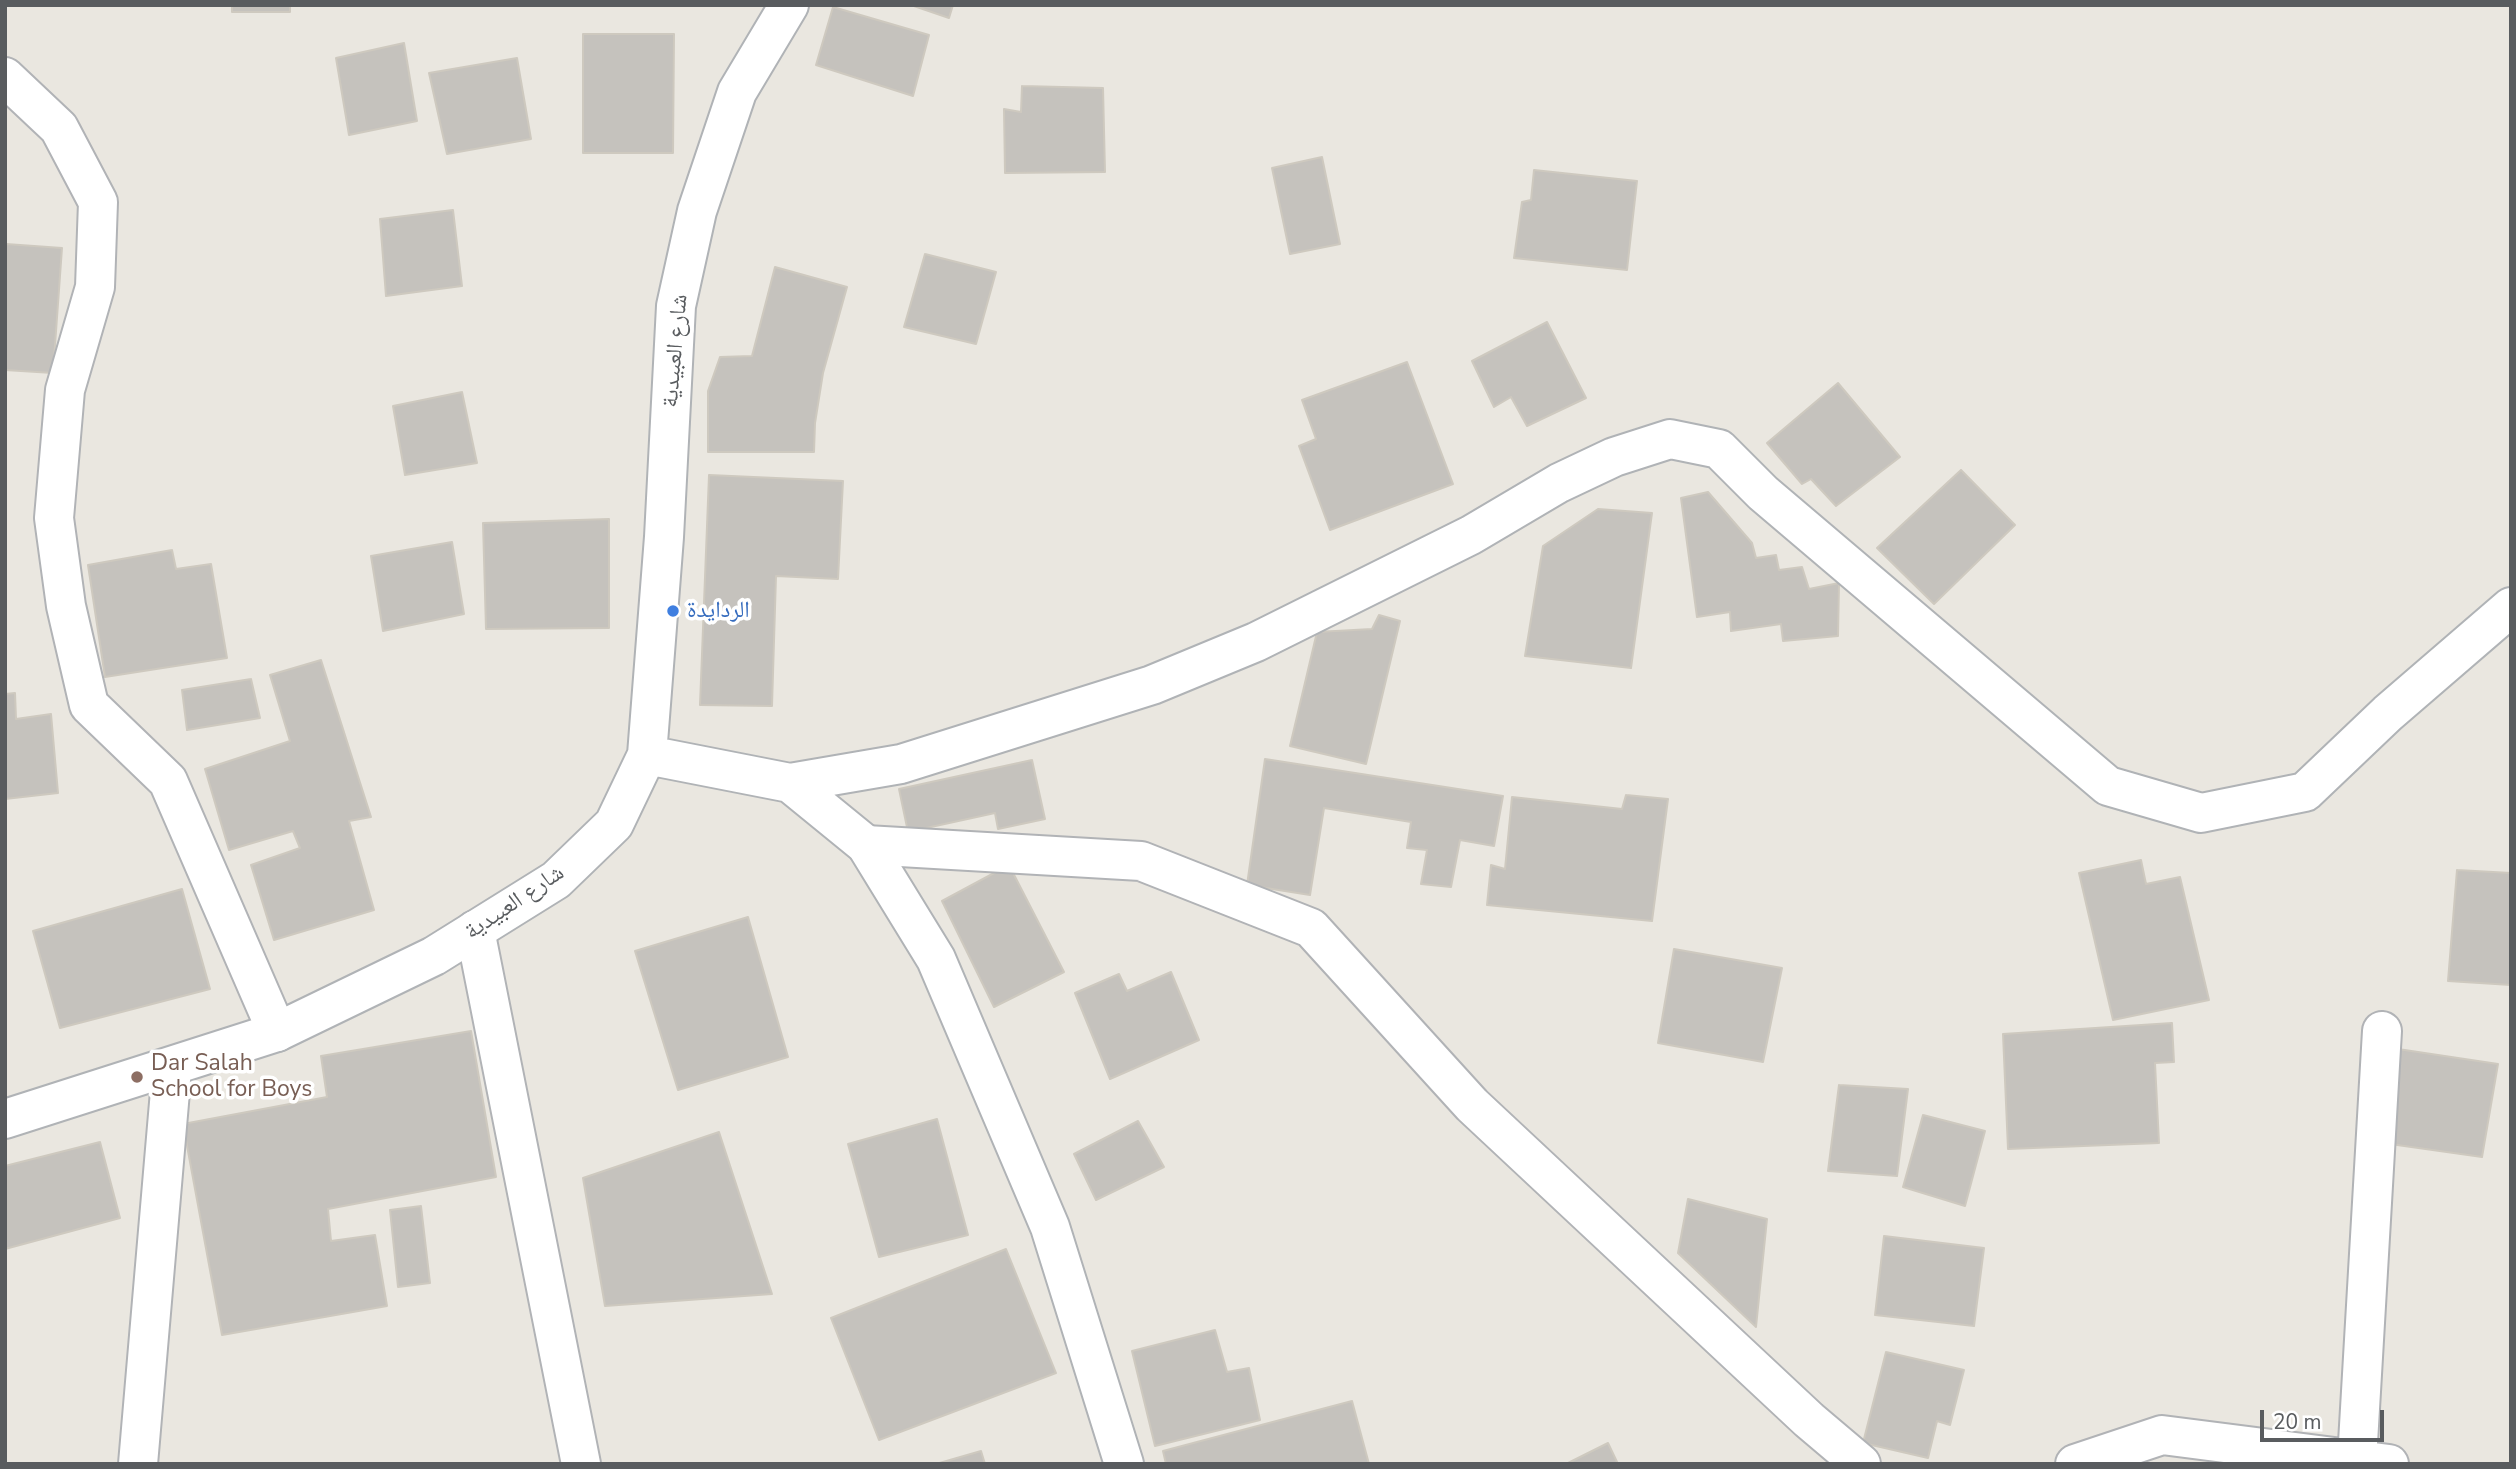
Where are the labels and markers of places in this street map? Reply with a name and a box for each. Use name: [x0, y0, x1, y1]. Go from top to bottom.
place label: الردايدة: [687, 597, 750, 625]
marker: الردايدة: [665, 603, 681, 619]
place label: Dar Salah School for Boys: [151, 1050, 312, 1104]
marker: Dar Salah School for Boys: [129, 1069, 145, 1085]

